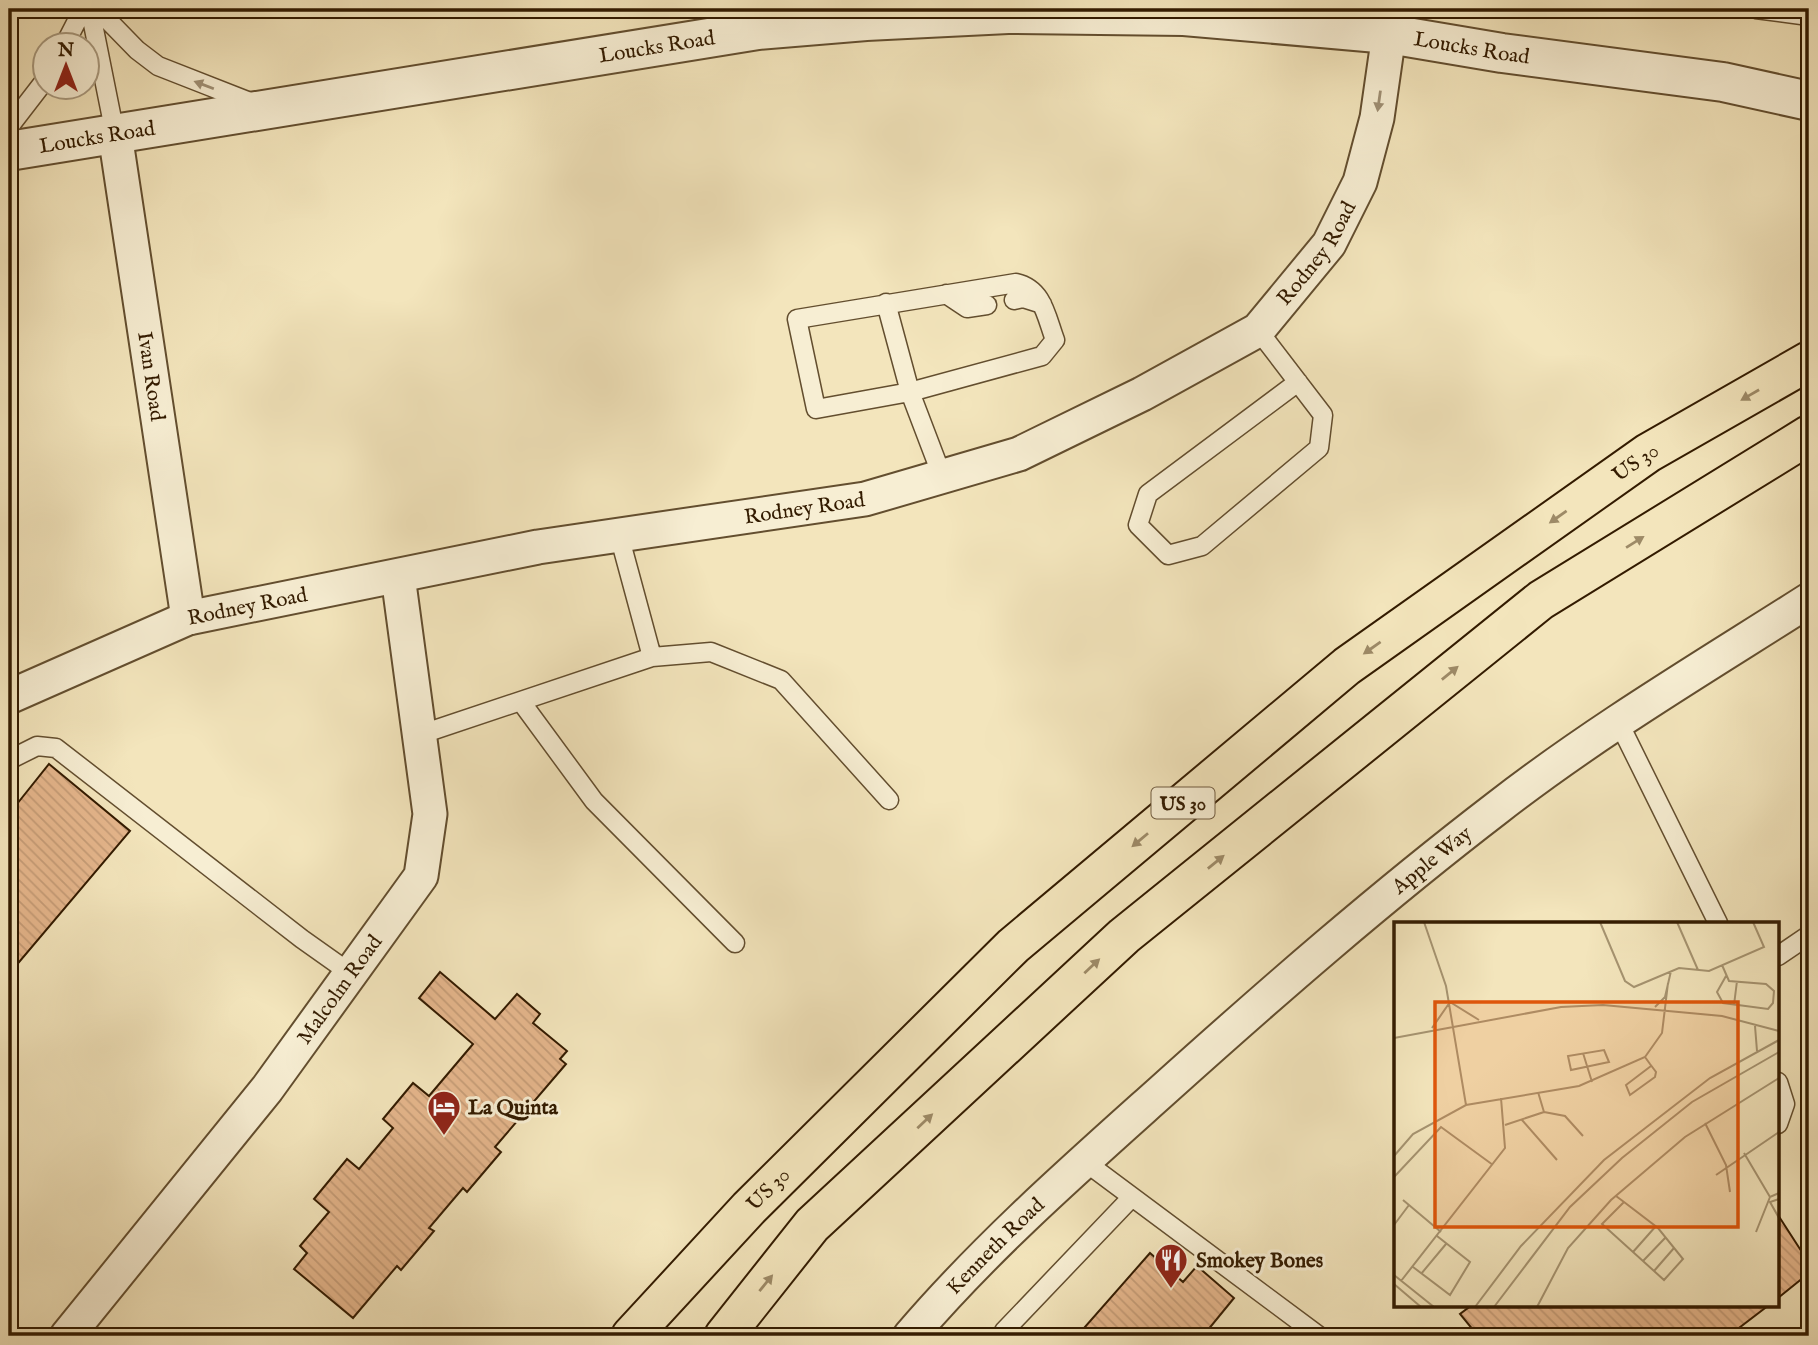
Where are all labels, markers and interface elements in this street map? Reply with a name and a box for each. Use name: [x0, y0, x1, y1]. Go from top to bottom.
street label: Loucks Road: [597, 25, 718, 71]
street label: Loucks Road: [1412, 26, 1532, 72]
north arrow: [32, 32, 102, 102]
text: N: [57, 39, 75, 63]
one-way arrow: [193, 79, 214, 90]
one-way arrow: [1373, 90, 1384, 112]
street label: Loucks Road: [37, 116, 158, 161]
street label: Rodney Road: [1272, 197, 1363, 312]
street label: Ivan Road: [130, 330, 170, 424]
one-way arrow: [1740, 389, 1760, 401]
street label: US 30: [1607, 438, 1664, 489]
street label: Rodney Road: [742, 487, 868, 532]
one-way arrow: [1549, 510, 1567, 524]
one-way arrow: [1626, 536, 1645, 549]
street label: Rodney Road: [185, 582, 311, 633]
one-way arrow: [1363, 641, 1381, 655]
one-way arrow: [1441, 667, 1459, 681]
road number: US 30: [1152, 788, 1214, 818]
street label: Apple Way: [1386, 820, 1478, 902]
one-way arrow: [1132, 832, 1150, 847]
one-way arrow: [1206, 855, 1224, 870]
inset map: [1394, 922, 1780, 1306]
street label: Malcolm Road: [292, 929, 390, 1050]
one-way arrow: [1083, 958, 1101, 974]
hotel icon: La Quinta: [425, 1088, 463, 1137]
place label: La Quinta: [468, 1095, 559, 1122]
one-way arrow: [916, 1113, 934, 1129]
street label: US 30: [741, 1162, 797, 1218]
street label: Kenneth Road: [942, 1192, 1051, 1301]
restaurant icon: Smokey Bones: [1152, 1241, 1190, 1290]
place label: Smokey Bones: [1196, 1248, 1323, 1275]
one-way arrow: [759, 1274, 773, 1292]

